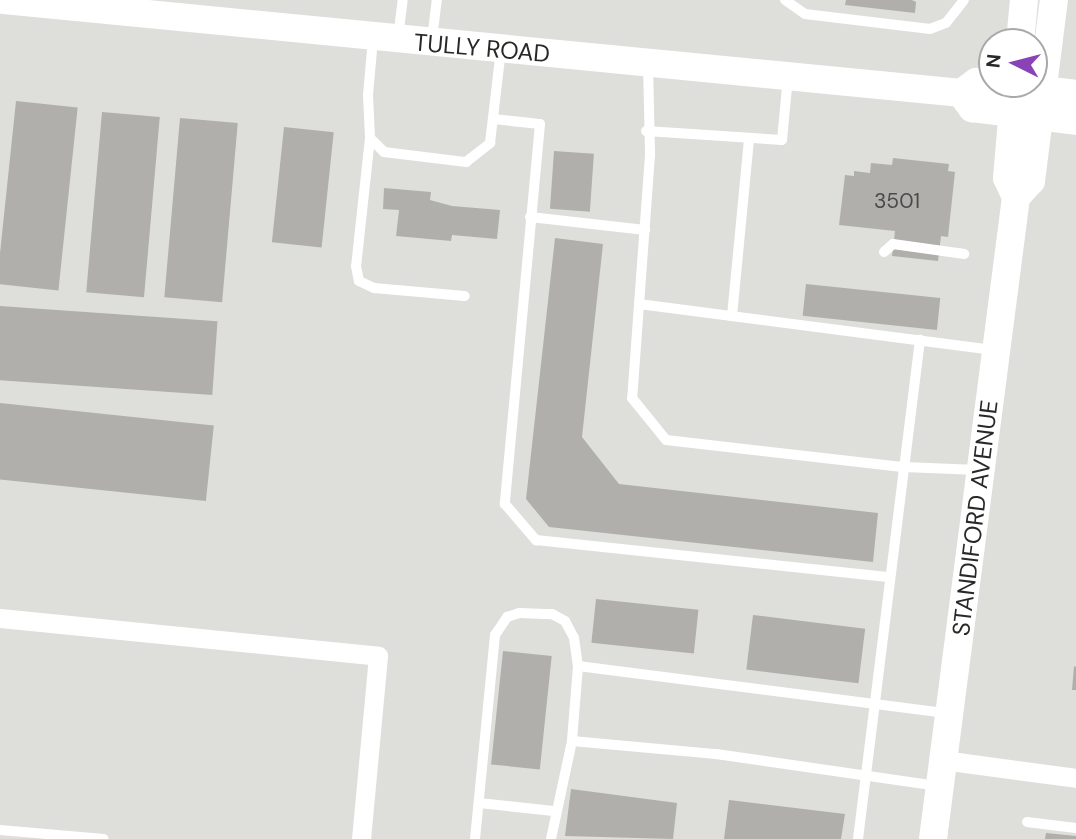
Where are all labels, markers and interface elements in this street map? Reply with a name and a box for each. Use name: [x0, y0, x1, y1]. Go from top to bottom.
street label: TULLY ROAD: [413, 28, 551, 68]
north arrow: [978, 28, 1048, 98]
text: N: [980, 53, 1007, 69]
house number: 3501: [874, 188, 920, 214]
street label: STANDIFORD AVENUE: [946, 398, 1004, 638]

